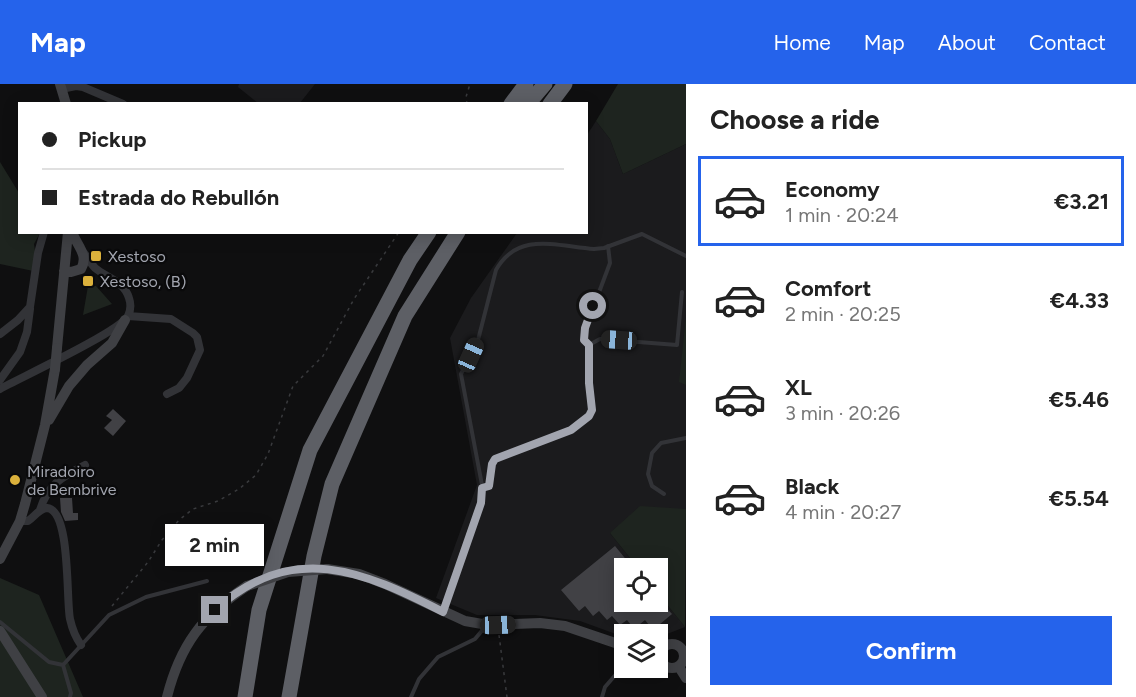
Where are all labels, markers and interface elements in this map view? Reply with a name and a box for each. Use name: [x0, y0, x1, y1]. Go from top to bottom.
text: Map: [30, 25, 86, 59]
text: Home: [774, 30, 831, 55]
text: Map: [864, 30, 905, 55]
text: About: [938, 30, 996, 55]
text: Contact: [1029, 30, 1106, 55]
text: Choose a ride: [710, 103, 879, 136]
text: Pickup: [78, 126, 147, 153]
icon: car: [713, 174, 767, 228]
text: Economy: [785, 176, 880, 203]
text: Estrada do Rebullón: [78, 184, 279, 211]
text: €3.21: [1054, 188, 1109, 215]
text: 1 min · 20:24: [785, 203, 899, 227]
place label: Xestoso: [108, 247, 166, 266]
marker: Xestoso: [89, 249, 103, 263]
place label: Xestoso, (B): [100, 272, 186, 291]
icon: car: [713, 273, 767, 327]
marker: Xestoso, (B): [81, 274, 95, 288]
text: Comfort: [785, 275, 871, 302]
text: €4.33: [1050, 287, 1109, 314]
route start: [579, 292, 606, 319]
text: 2 min · 20:25: [785, 302, 901, 326]
car: [600, 330, 638, 350]
car: [455, 335, 487, 375]
icon: car: [713, 372, 767, 426]
text: XL: [785, 374, 812, 401]
text: €5.46: [1049, 386, 1109, 413]
text: 3 min · 20:26: [785, 401, 900, 425]
place label: Miradoiro de Bembrive: [27, 462, 117, 499]
icon: car: [713, 471, 767, 525]
marker: Miradoiro de Bembrive: [8, 473, 22, 487]
text: Black: [785, 473, 839, 500]
text: €5.54: [1049, 485, 1109, 512]
text: 4 min · 20:27: [785, 500, 901, 524]
callout: 2 min: [166, 523, 264, 565]
text: 2 min: [189, 533, 240, 557]
map controls: [614, 558, 668, 678]
button: locate: [614, 558, 668, 612]
route end: [201, 596, 228, 623]
car: [480, 615, 516, 635]
button: Confirm: [710, 616, 1112, 685]
button: layers: [614, 624, 668, 678]

